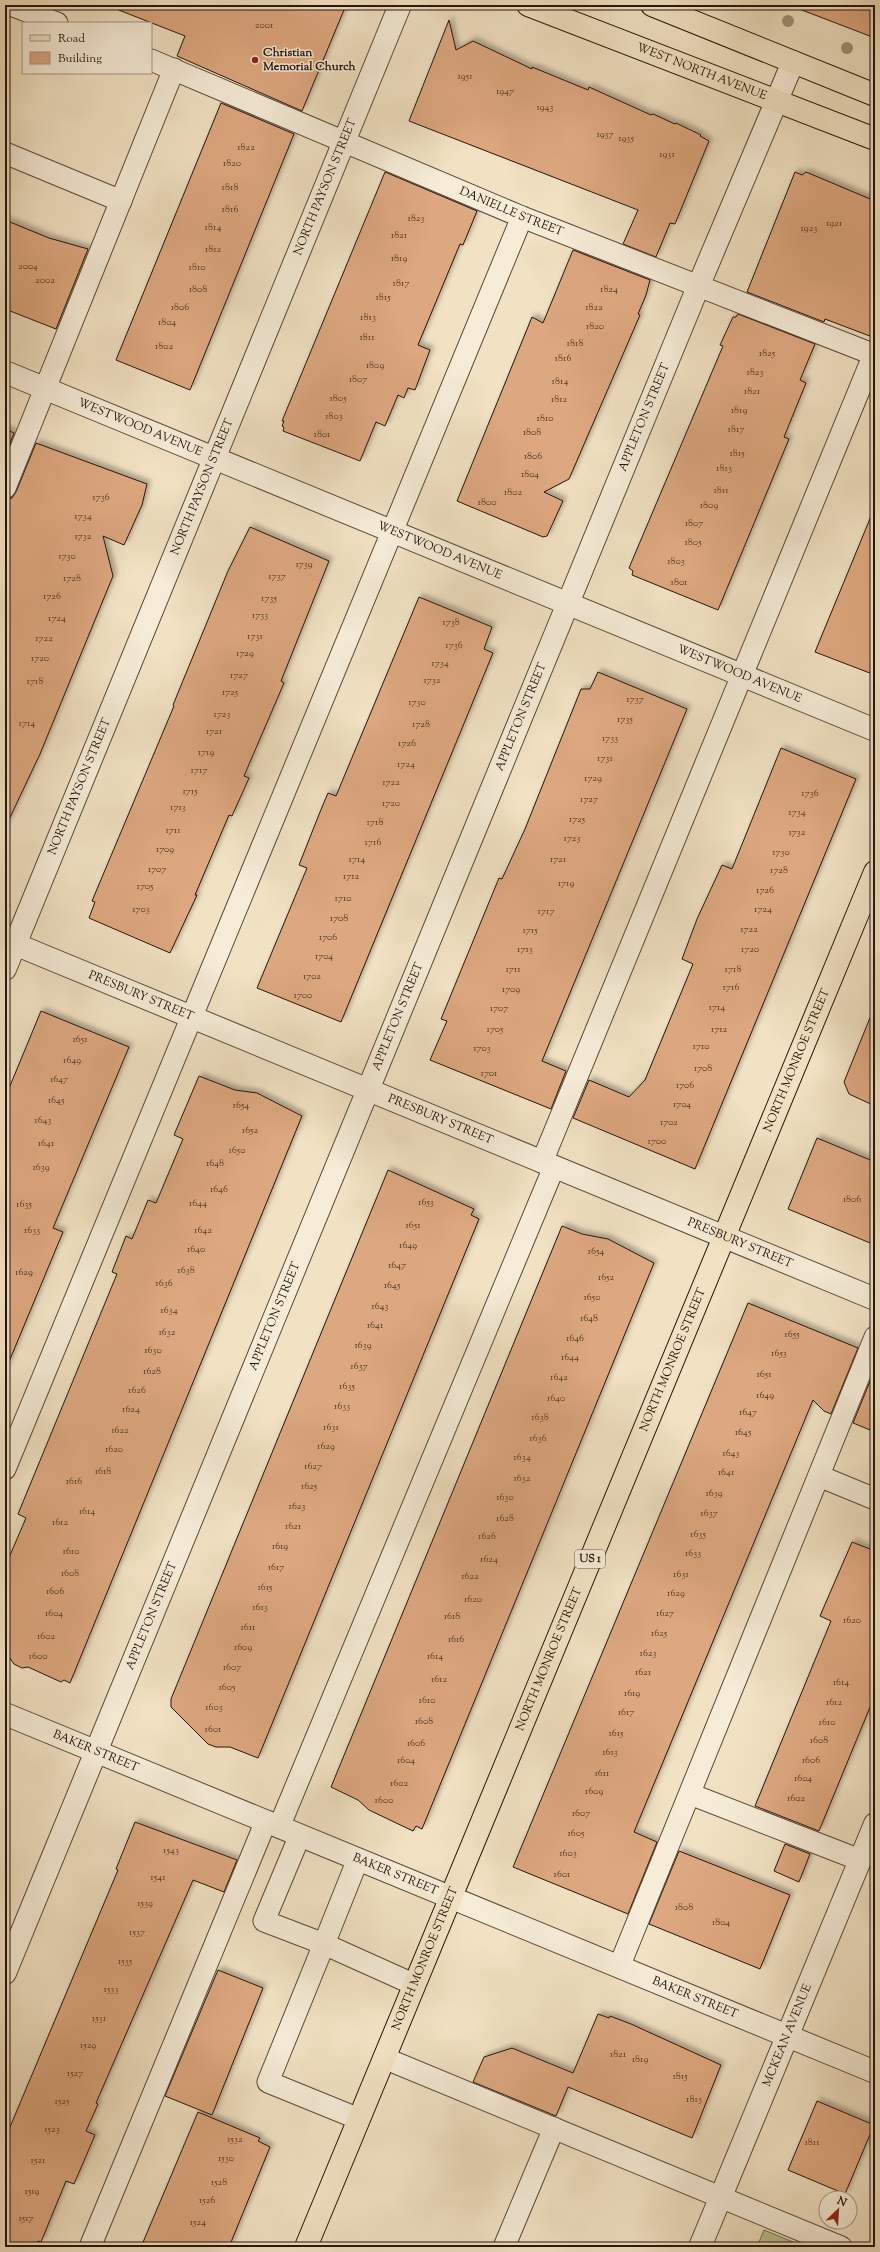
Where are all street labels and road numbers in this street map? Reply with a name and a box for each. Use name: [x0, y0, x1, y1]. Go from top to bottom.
street label: WEST NORTH AVENUE: [634, 39, 770, 106]
street label: NORTH PAYSON STREET: [289, 115, 362, 258]
street label: DANIELLE STREET: [457, 182, 566, 241]
street label: APPLETON STREET: [614, 360, 675, 474]
street label: WESTWOOD AVENUE: [75, 394, 206, 462]
street label: NORTH PAYSON STREET: [166, 415, 239, 558]
street label: WESTWOOD AVENUE: [375, 517, 505, 585]
street label: WESTWOOD AVENUE: [674, 640, 805, 708]
street label: APPLETON STREET: [491, 660, 552, 774]
street label: NORTH PAYSON STREET: [44, 715, 116, 858]
street label: APPLETON STREET: [368, 959, 429, 1074]
street label: PRESBURY STREET: [85, 966, 197, 1026]
street label: NORTH MONROE STREET: [759, 986, 835, 1135]
street label: PRESBURY STREET: [385, 1090, 496, 1150]
street label: PRESBURY STREET: [684, 1213, 796, 1273]
street label: APPLETON STREET: [245, 1259, 305, 1373]
street label: NORTH MONROE STREET: [635, 1285, 711, 1434]
road number: US 1: [575, 1550, 605, 1568]
street label: APPLETON STREET: [121, 1559, 182, 1673]
street label: NORTH MONROE STREET: [511, 1584, 587, 1734]
street label: BAKER STREET: [50, 1726, 142, 1777]
street label: BAKER STREET: [350, 1849, 441, 1900]
street label: NORTH MONROE STREET: [388, 1884, 463, 2033]
street label: BAKER STREET: [649, 1972, 741, 2024]
street label: MCKEAN AVENUE: [758, 1980, 817, 2090]

